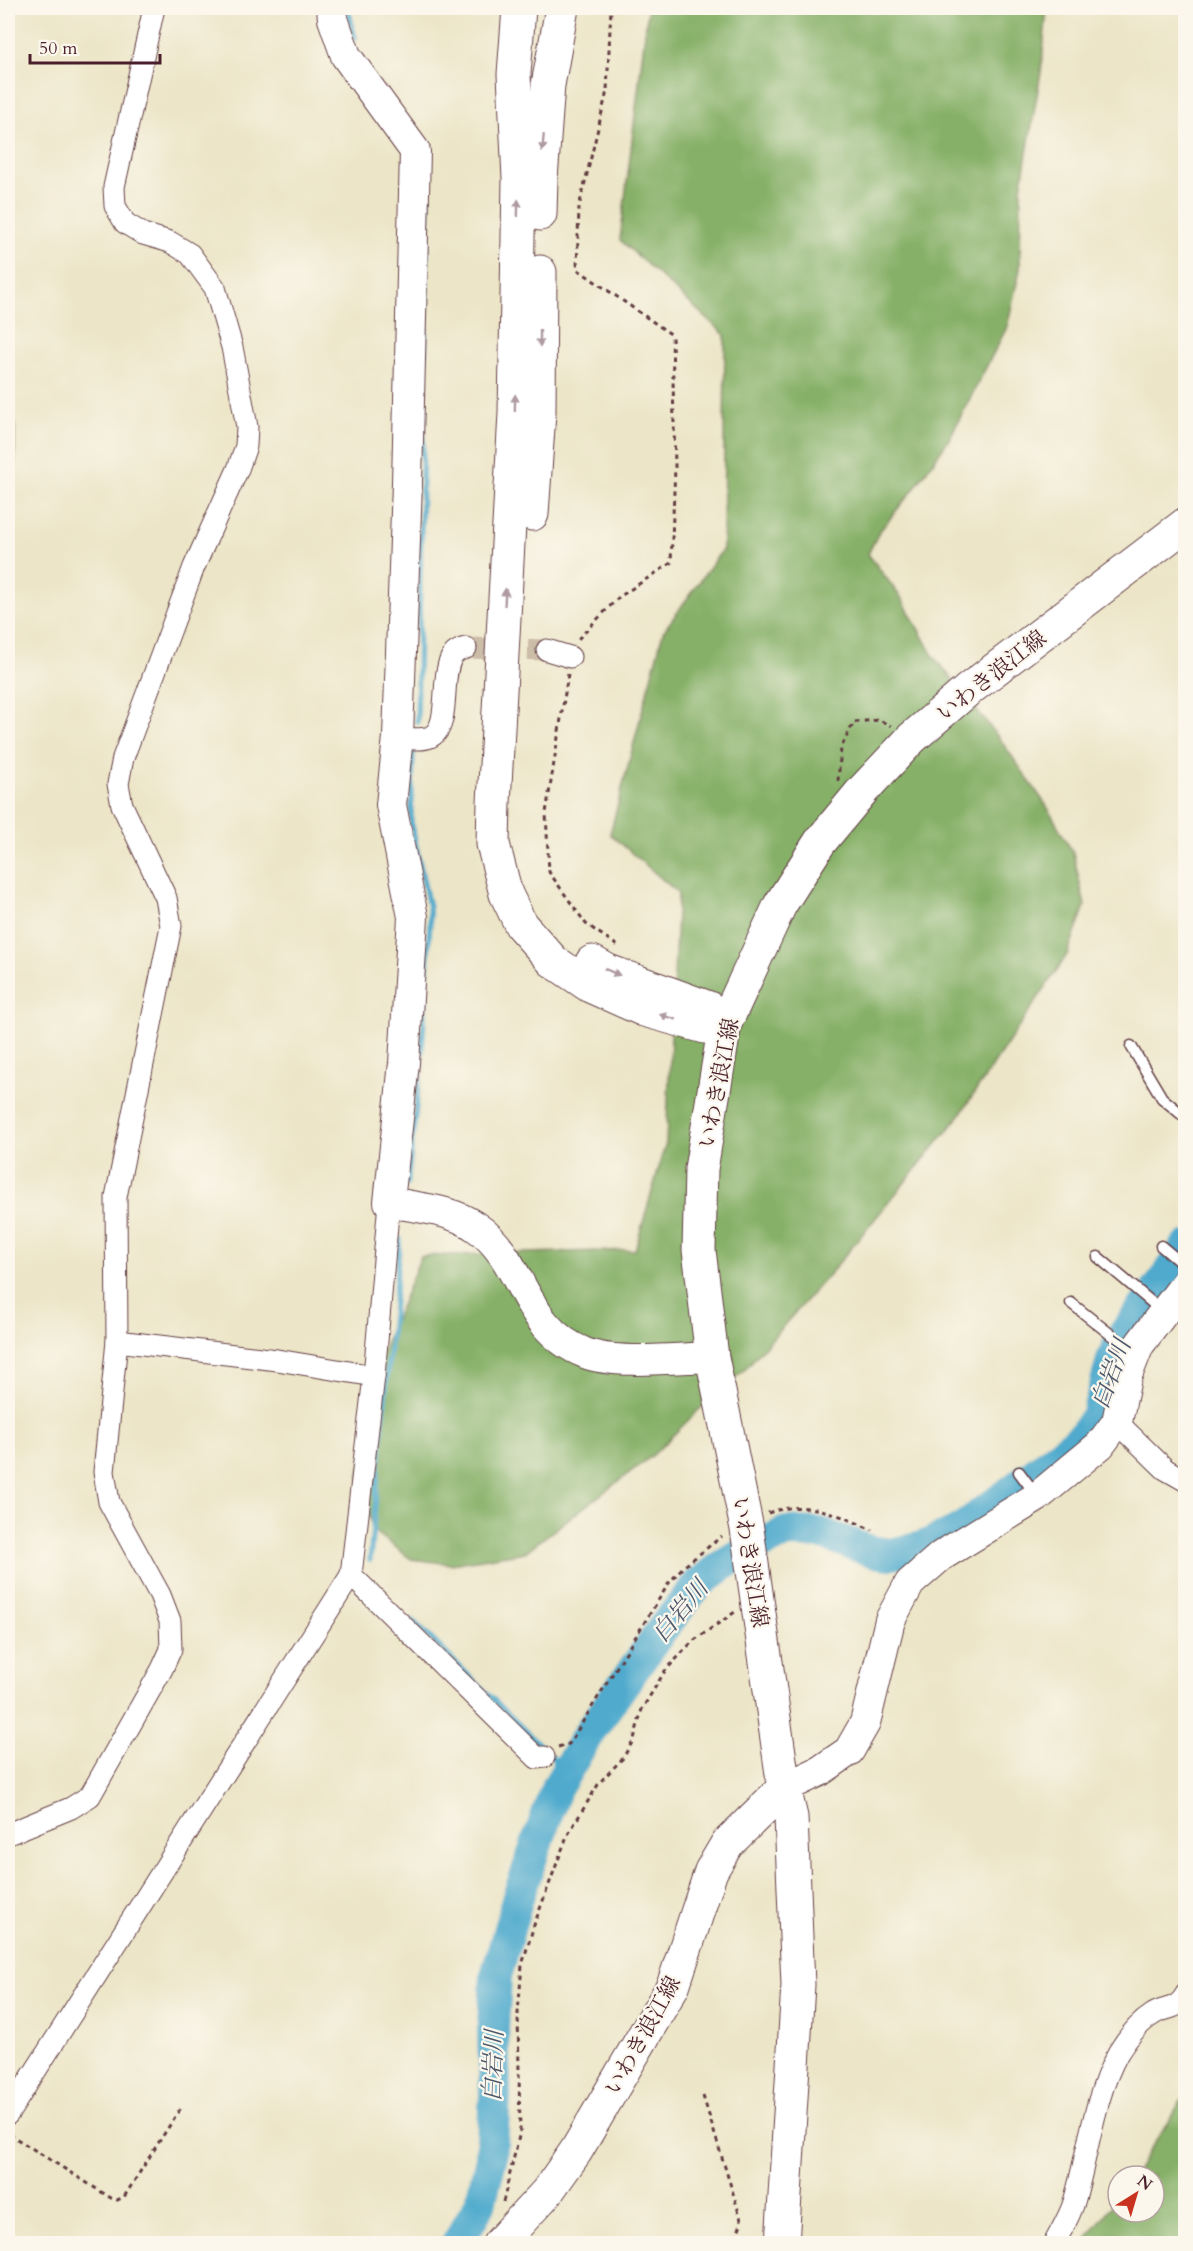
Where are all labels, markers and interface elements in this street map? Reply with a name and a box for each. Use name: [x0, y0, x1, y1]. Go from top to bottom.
scale bar: [30, 27, 160, 65]
text: 50 m: [39, 36, 78, 61]
one-way arrow: [539, 134, 548, 153]
one-way arrow: [513, 198, 523, 217]
one-way arrow: [535, 329, 544, 348]
one-way arrow: [510, 393, 520, 412]
one-way arrow: [501, 588, 510, 607]
street label: いわき浪江線: [930, 623, 1053, 728]
one-way arrow: [603, 967, 620, 976]
one-way arrow: [659, 1012, 677, 1021]
street label: いわき浪江線: [692, 1016, 746, 1151]
water label: 白岩川: [1084, 1332, 1140, 1414]
street label: いわき浪江線: [725, 1495, 775, 1630]
water label: 白岩川: [645, 1571, 718, 1650]
street label: いわき浪江線: [598, 1970, 688, 2100]
water label: 白岩川: [476, 2026, 511, 2103]
north arrow: [1106, 2164, 1166, 2224]
text: N: [1132, 2170, 1157, 2196]

